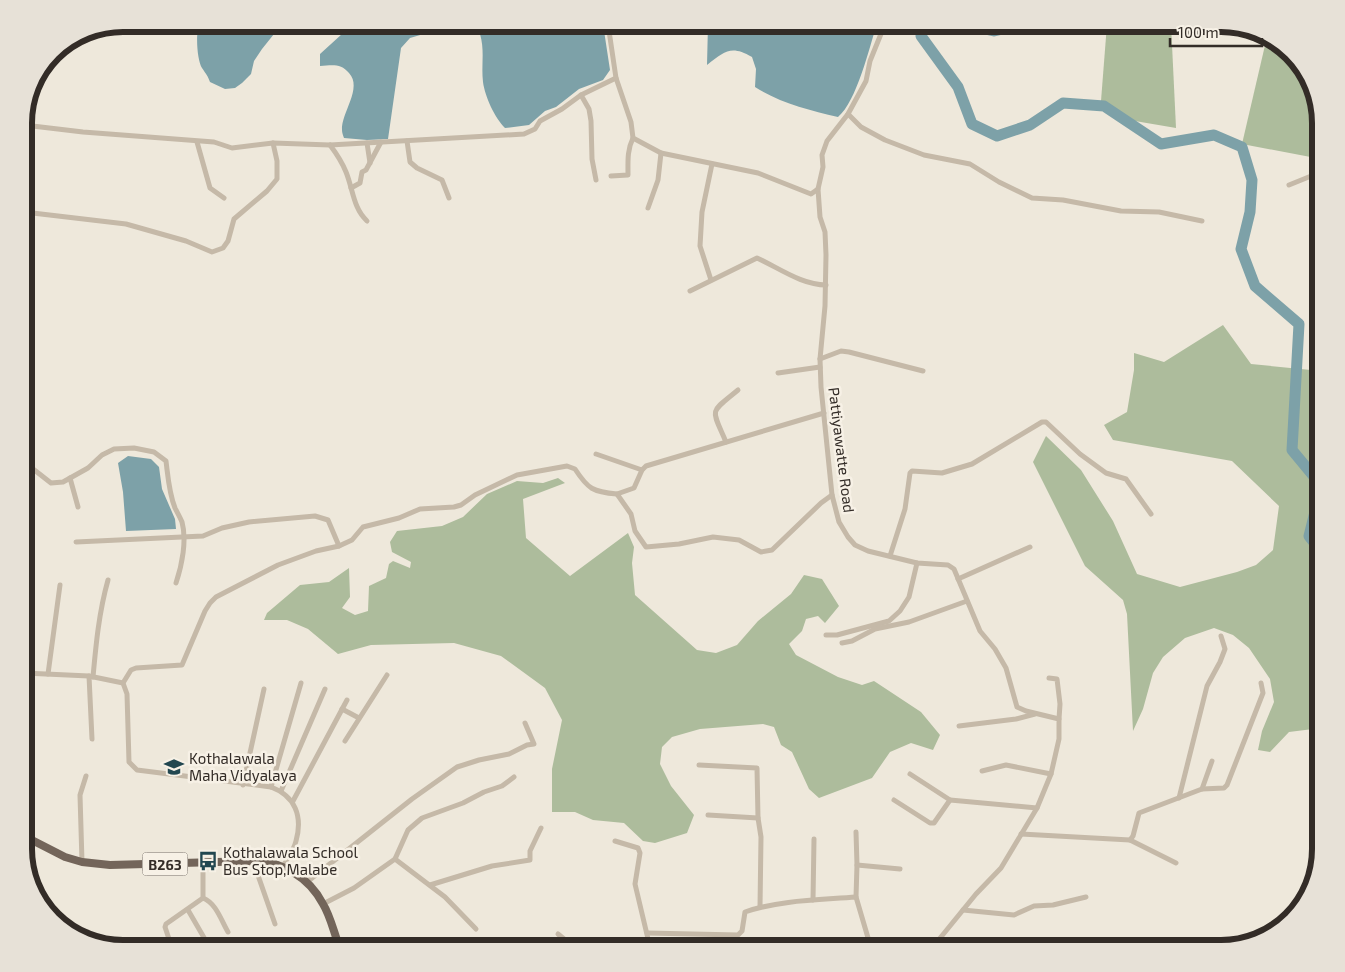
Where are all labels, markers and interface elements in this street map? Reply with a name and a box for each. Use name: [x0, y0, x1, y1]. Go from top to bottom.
scale bar: [1170, 15, 1262, 47]
text: 100 m: [1178, 23, 1219, 41]
street label: Pattiyawatte Road: [825, 386, 859, 514]
place label: Kothalawala Maha Vidyalaya: [189, 749, 297, 784]
school or university icon: Kothalawala Maha Vidyalaya: [163, 756, 185, 778]
place label: Kothalawala School Bus Stop,Malabe: [223, 843, 359, 878]
bus stop icon: Kothalawala School Bus Stop,Malabe: [197, 850, 219, 872]
road number: B263: [142, 852, 188, 876]

